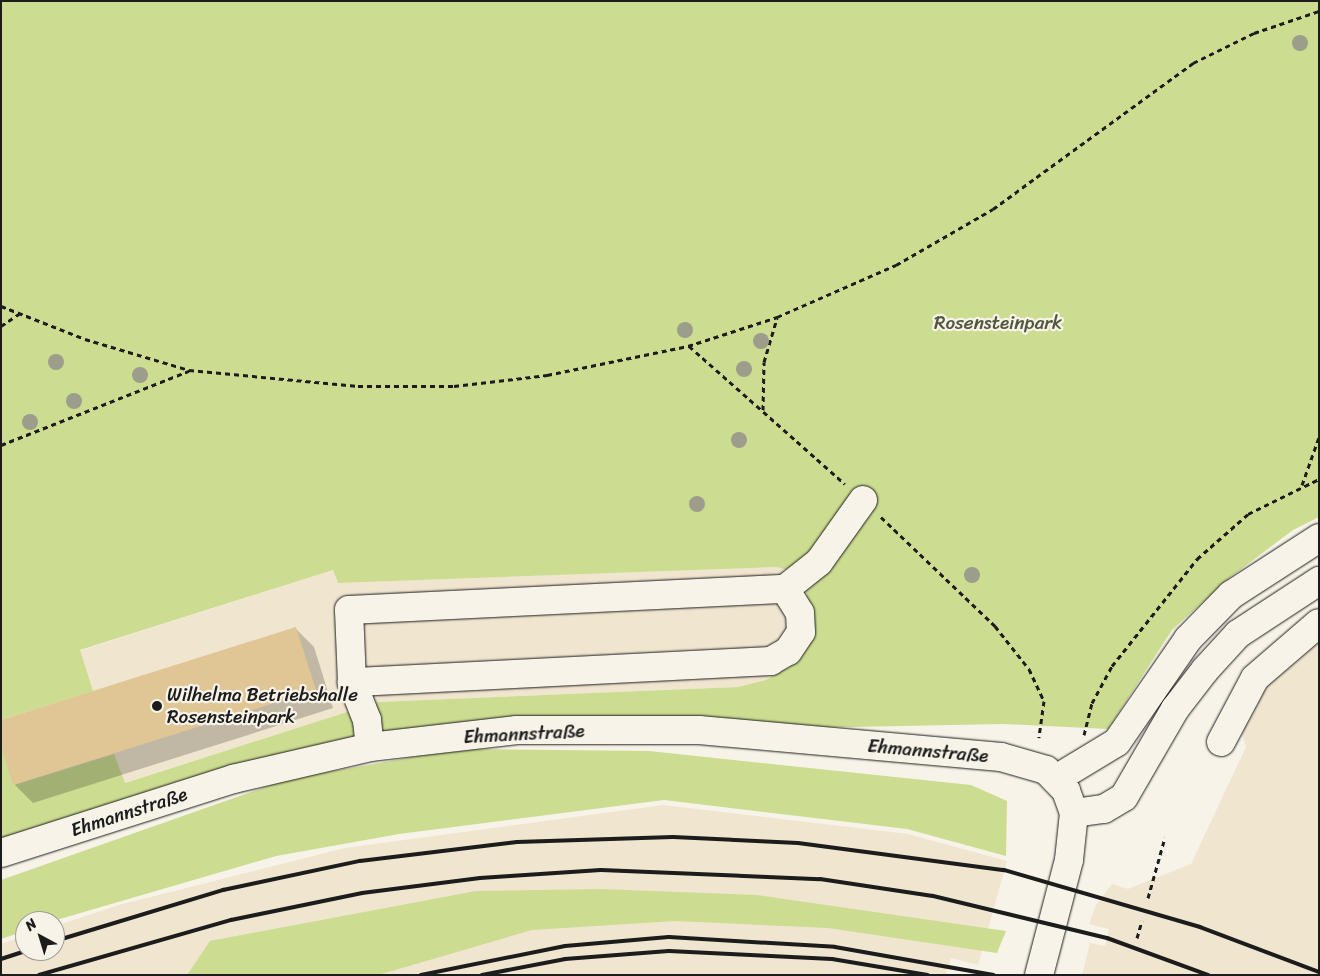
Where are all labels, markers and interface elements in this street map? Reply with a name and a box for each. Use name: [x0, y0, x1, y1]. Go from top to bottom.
park label: Rosensteinpark: [934, 312, 1062, 334]
place label: Wilhelma Betriebshalle Rosensteinpark: [167, 684, 358, 728]
marker: Wilhelma Betriebshalle Rosensteinpark: [151, 700, 163, 712]
street label: Ehmannstraße: [463, 719, 585, 749]
street label: Ehmannstraße: [867, 734, 989, 768]
street label: Ehmannstraße: [68, 782, 190, 842]
north arrow: [15, 911, 65, 961]
text: N: [19, 912, 43, 938]

